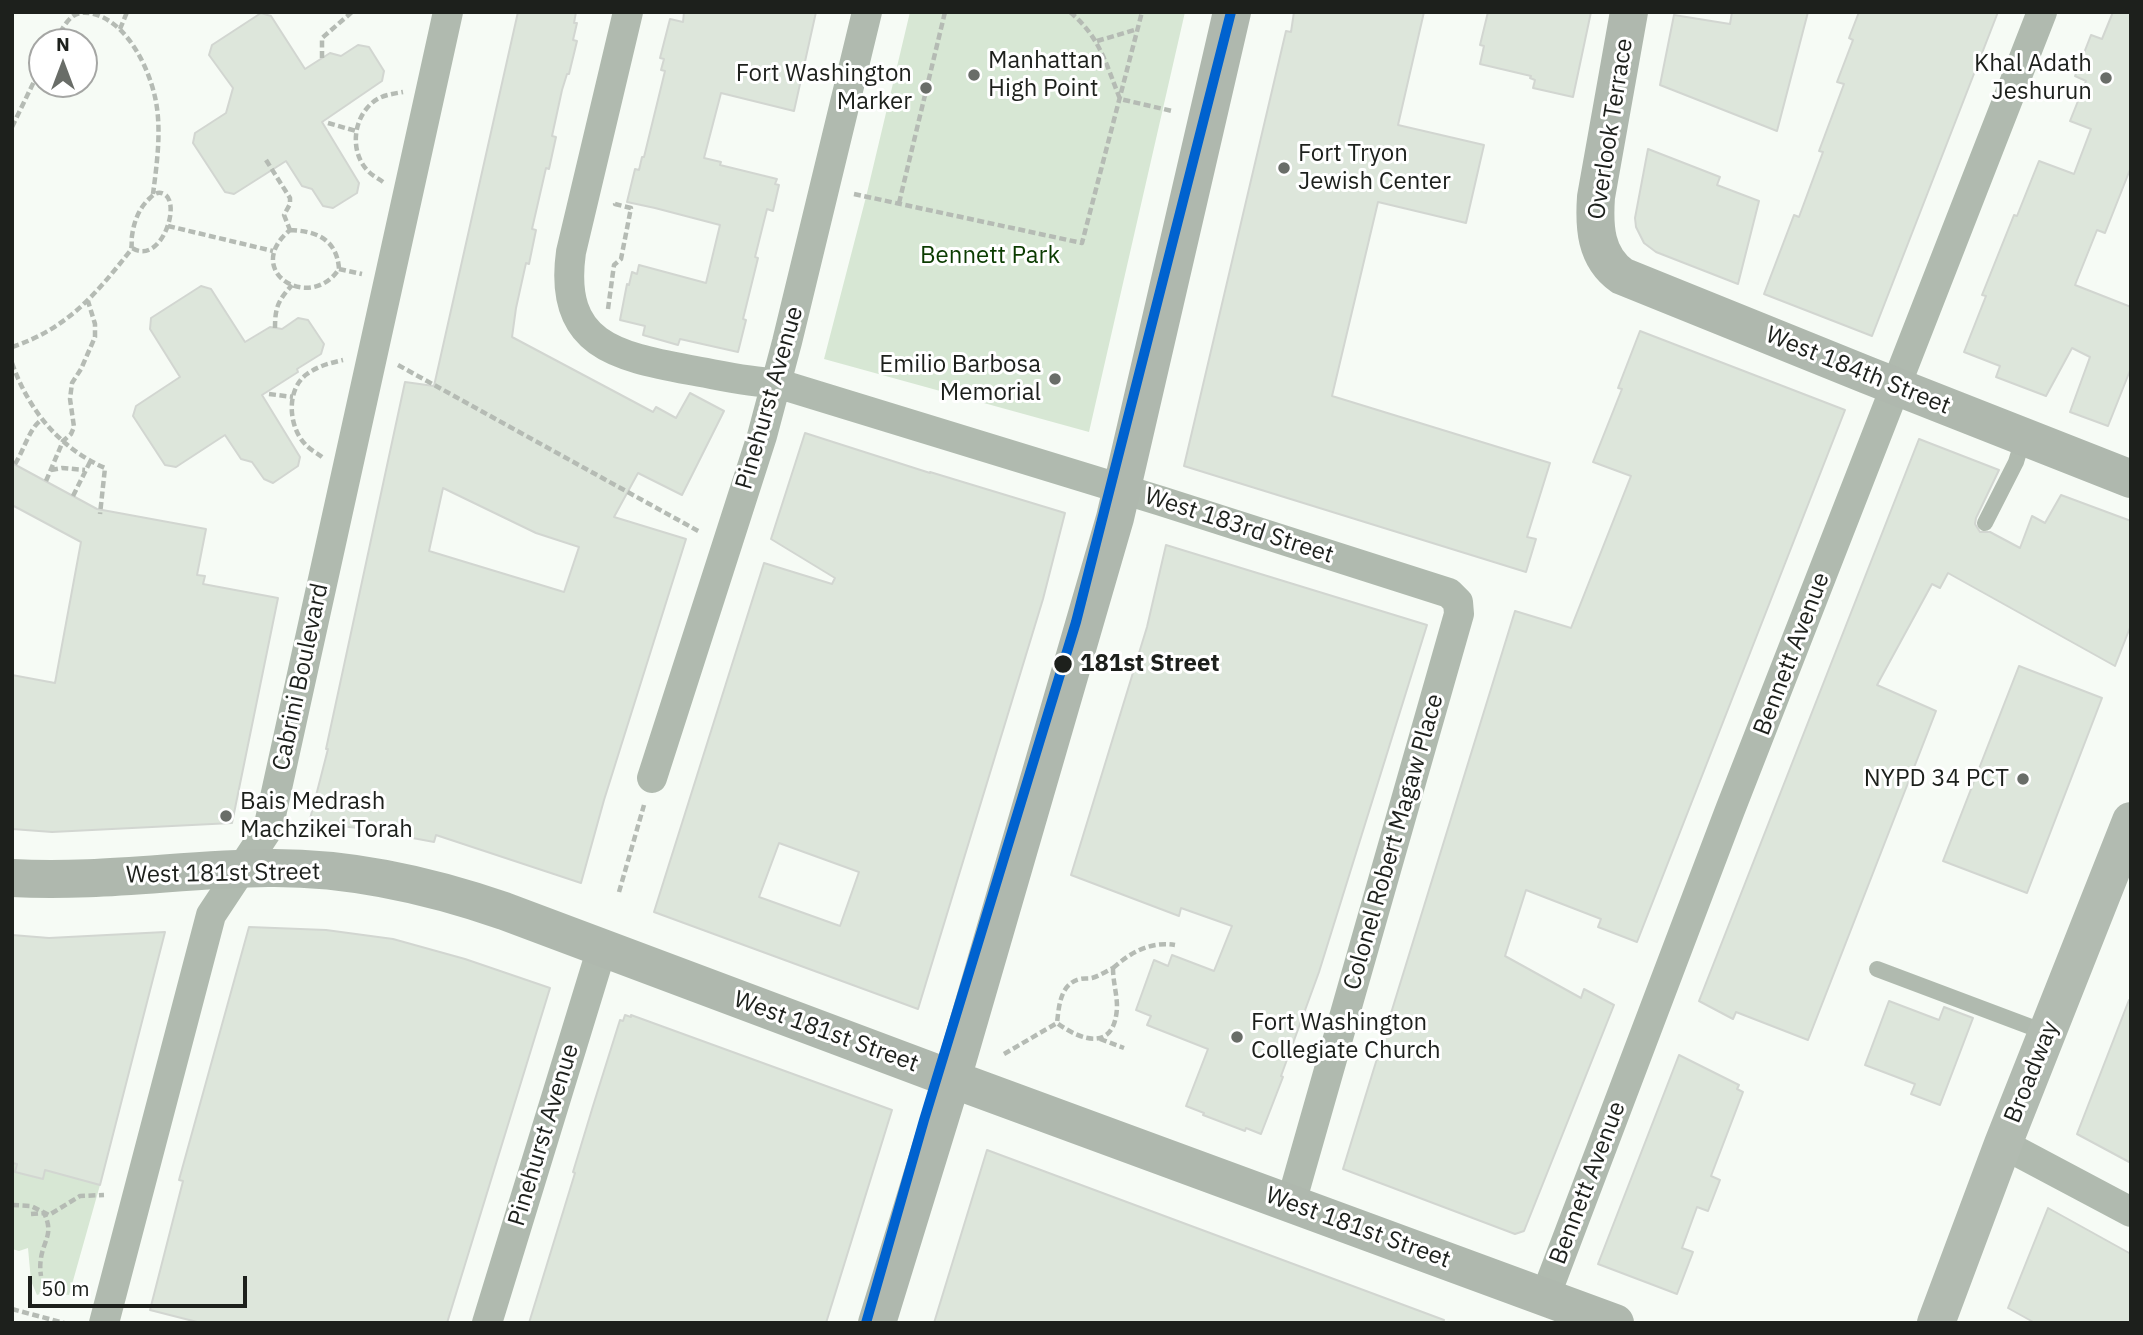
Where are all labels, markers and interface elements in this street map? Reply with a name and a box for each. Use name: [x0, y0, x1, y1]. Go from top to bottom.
north arrow: [28, 28, 98, 98]
text: N: [56, 32, 70, 56]
street label: Overlook Terrace: [1582, 36, 1640, 222]
place label: Manhattan High Point: [988, 47, 1103, 103]
place label: Khal Adath Jeshurun: [1974, 50, 2092, 106]
place label: Fort Washington Marker: [736, 60, 912, 116]
marker: Manhattan High Point: [966, 67, 982, 83]
marker: Khal Adath Jeshurun: [2098, 70, 2114, 86]
marker: Fort Washington Marker: [918, 80, 934, 96]
place label: Fort Tryon Jewish Center: [1298, 140, 1451, 196]
marker: Fort Tryon Jewish Center: [1276, 160, 1292, 176]
park label: Bennett Park: [920, 242, 1060, 270]
street label: Pinehurst Avenue: [730, 303, 810, 493]
street label: West 184th Street: [1761, 321, 1955, 421]
place label: Emilio Barbosa Memorial: [879, 351, 1041, 407]
marker: Emilio Barbosa Memorial: [1047, 371, 1063, 387]
street label: West 183rd Street: [1141, 482, 1337, 570]
street label: Bennett Avenue: [1748, 569, 1836, 739]
street label: Cabrini Boulevard: [267, 581, 335, 773]
place label: 181st Street: [1080, 650, 1220, 678]
marker: 181st Street: [1052, 653, 1074, 675]
street label: Colonel Robert Magaw Place: [1338, 691, 1450, 993]
place label: NYPD 34 PCT: [1864, 765, 2009, 793]
marker: NYPD 34 PCT: [2015, 771, 2031, 787]
place label: Bais Medrash Machzikei Torah: [240, 788, 413, 844]
marker: Bais Medrash Machzikei Torah: [218, 808, 234, 824]
street label: West 181st Street: [126, 858, 320, 890]
street label: West 181st Street: [730, 985, 922, 1079]
place label: Fort Washington Collegiate Church: [1251, 1009, 1441, 1065]
street label: Broadway: [1999, 1017, 2065, 1127]
marker: Fort Washington Collegiate Church: [1229, 1029, 1245, 1045]
street label: Pinehurst Avenue: [503, 1040, 585, 1230]
street label: Bennett Avenue: [1544, 1098, 1632, 1268]
street label: West 181st Street: [1262, 1181, 1454, 1275]
scale bar: [32, 1262, 250, 1306]
text: 50 m: [41, 1274, 90, 1302]

